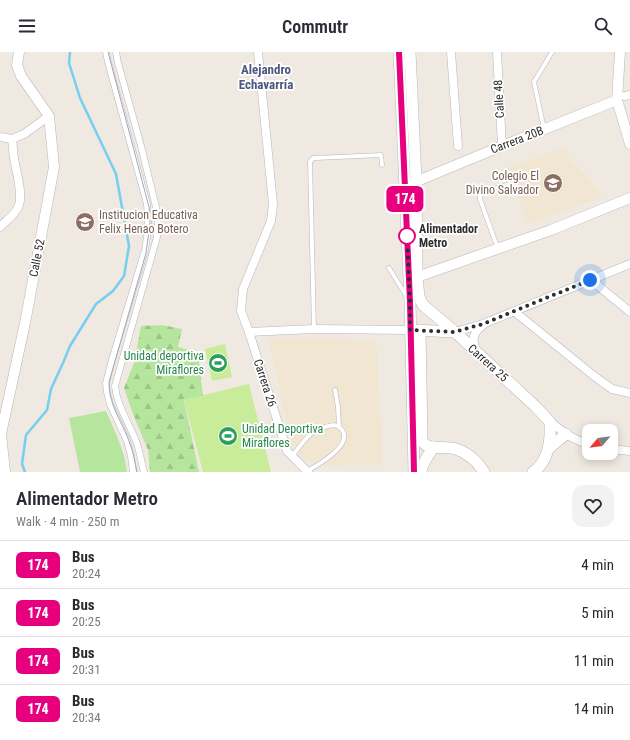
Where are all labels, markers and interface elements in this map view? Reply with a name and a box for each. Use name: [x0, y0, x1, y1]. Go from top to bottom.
icon: menu: [16, 15, 38, 37]
icon: search: [592, 15, 614, 37]
text: Commutr: [282, 16, 348, 37]
district label: Alejandro Echavarría: [239, 62, 293, 92]
street label: Calle 48: [491, 79, 507, 118]
street label: Carrera 20B: [488, 123, 546, 157]
place label: Colegio El Divino Salvador: [466, 169, 539, 197]
school or university icon: Colegio El Divino Salvador: [542, 172, 564, 194]
line badge: 174: [382, 186, 428, 212]
text: 174: [394, 191, 416, 207]
place label: Institucion Educativa Felix Henao Botero: [99, 208, 198, 236]
school or university icon: Institucion Educativa Felix Henao Botero: [74, 211, 96, 233]
place label: Alimentador Metro: [419, 222, 478, 250]
marker: Alimentador Metro: [398, 227, 416, 245]
street label: Calle 52: [26, 238, 48, 278]
your location: [580, 270, 600, 290]
street label: Carrera 25: [465, 341, 511, 385]
place label: Unidad deportiva Miraflores: [124, 349, 204, 377]
sports icon: Unidad deportiva Miraflores: [207, 352, 229, 374]
street label: Carrera 26: [251, 357, 279, 409]
place label: Unidad Deportiva Miraflores: [242, 422, 323, 450]
north arrow: [582, 424, 618, 460]
map controls: [582, 424, 618, 460]
sports icon: Unidad Deportiva Miraflores: [217, 425, 239, 447]
button: heart: [572, 485, 614, 527]
text: Alimentador Metro: [16, 487, 158, 510]
text: Walk · 4 min · 250 m: [16, 514, 120, 529]
text: Bus: [72, 548, 95, 566]
text: 4 min: [581, 556, 614, 574]
text: 174: [27, 557, 49, 573]
text: 20:24: [72, 566, 101, 581]
text: Bus: [72, 596, 95, 614]
text: 5 min: [581, 604, 614, 622]
text: 174: [27, 605, 49, 621]
text: 20:25: [72, 614, 101, 629]
text: Bus: [72, 644, 95, 662]
text: 11 min: [574, 652, 614, 670]
text: 174: [27, 653, 49, 669]
text: 20:31: [72, 662, 101, 677]
text: Bus: [72, 692, 95, 710]
text: 14 min: [574, 700, 614, 718]
text: 174: [27, 701, 49, 717]
text: 20:34: [72, 710, 101, 725]

